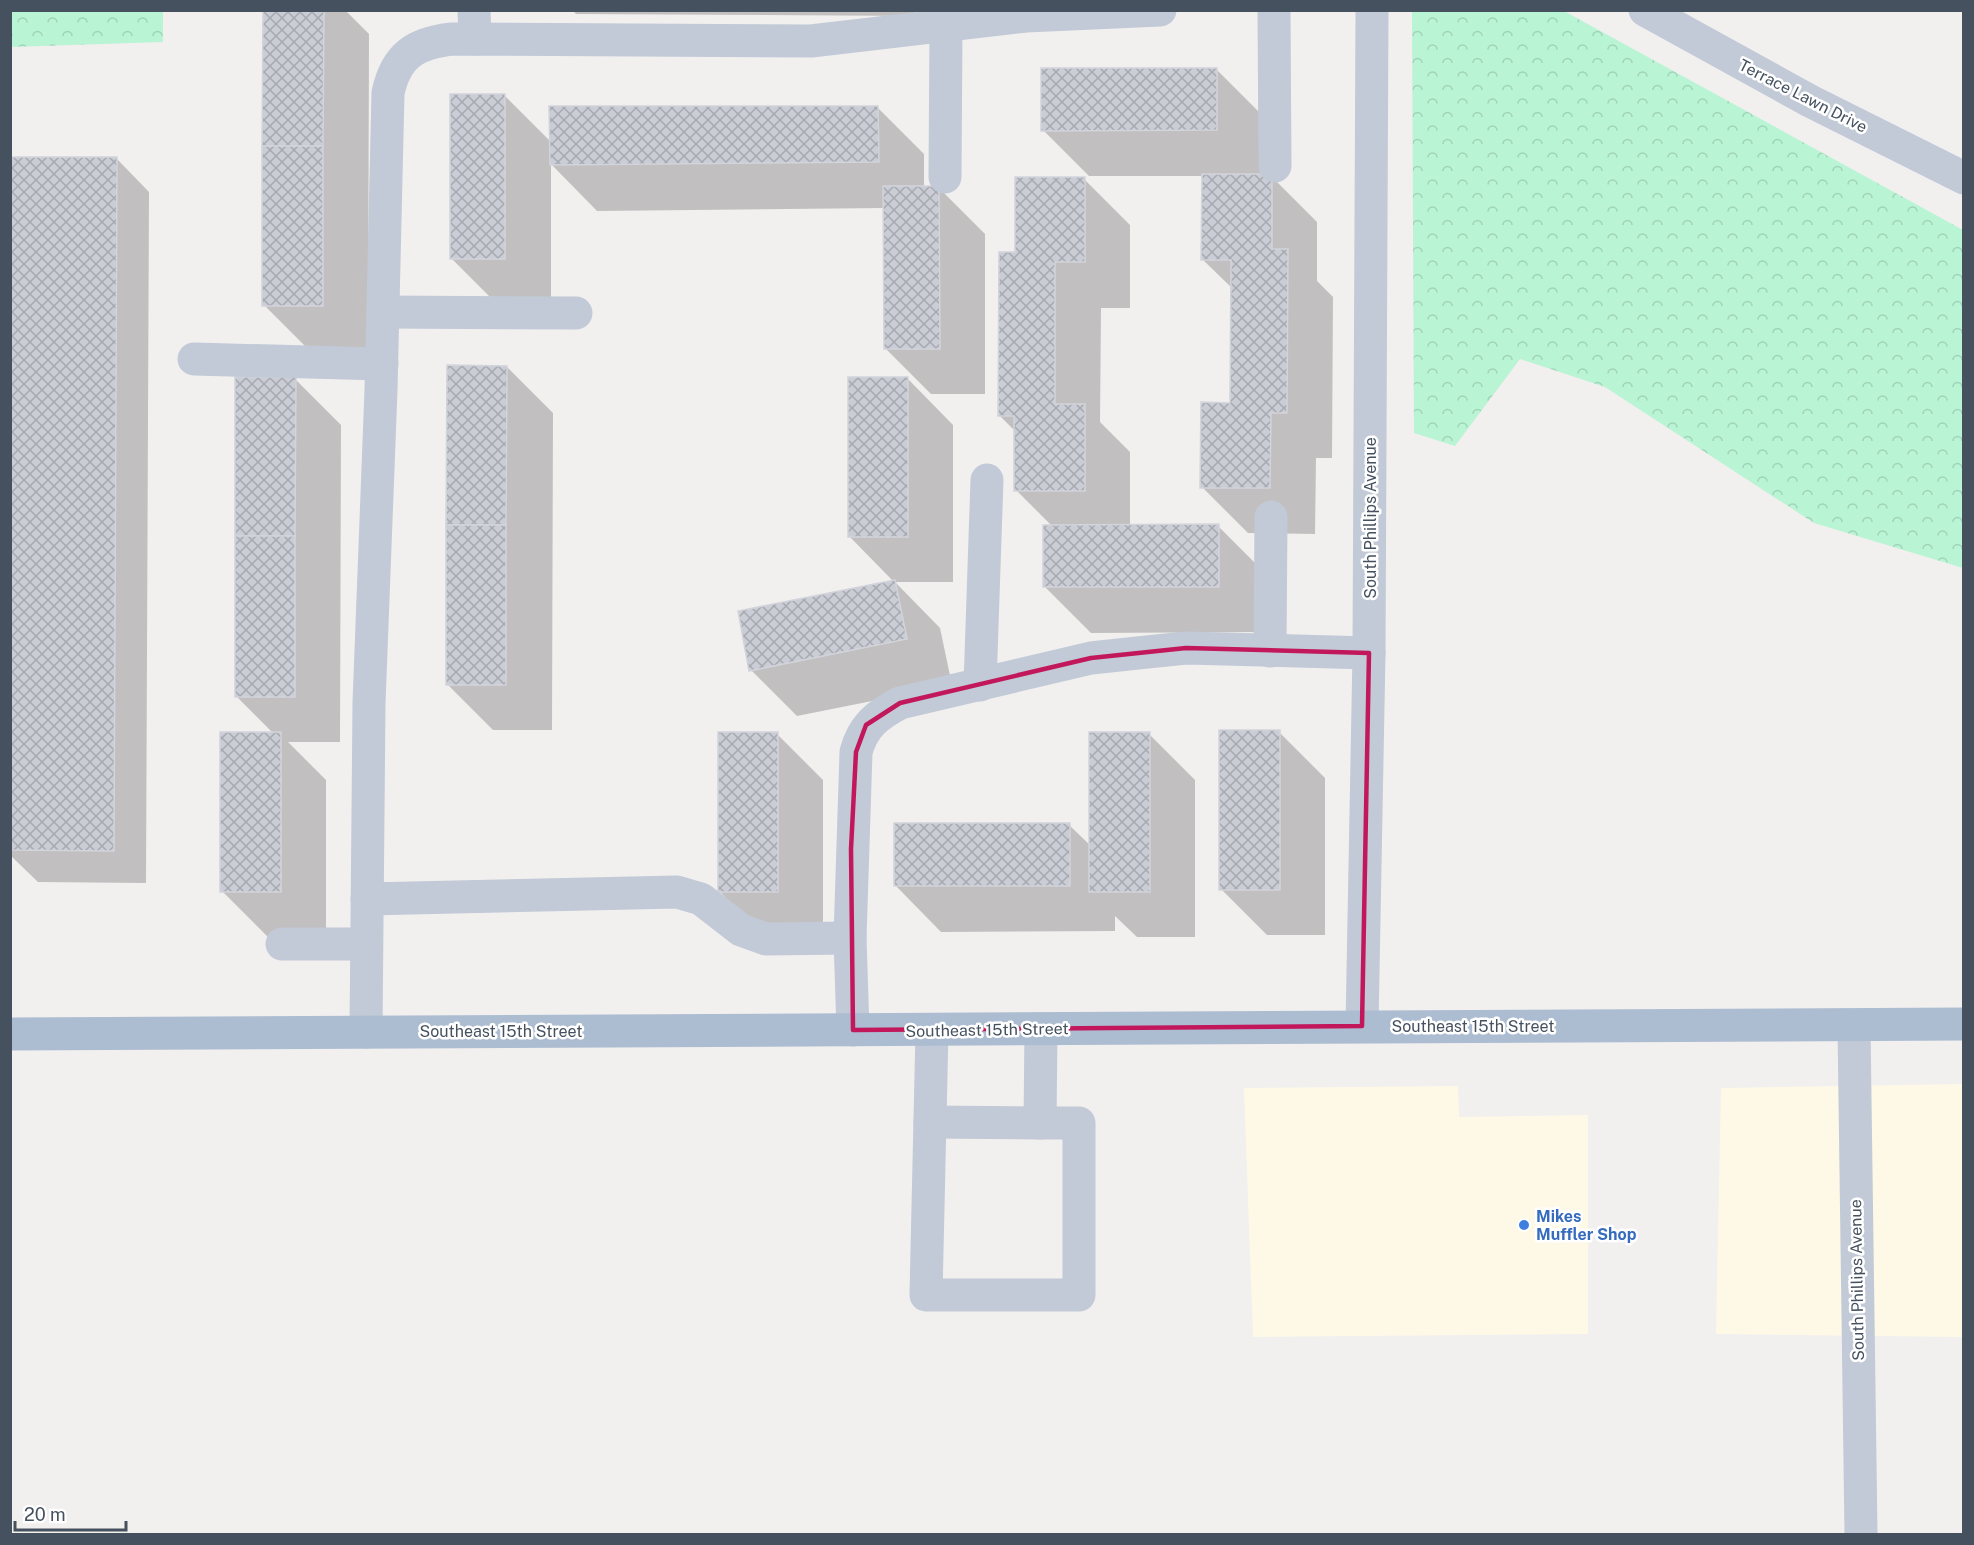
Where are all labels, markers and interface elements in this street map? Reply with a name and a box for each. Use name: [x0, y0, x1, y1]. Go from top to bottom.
street label: Terrace Lawn Drive: [1736, 55, 1870, 137]
street label: South Phillips Avenue: [1361, 437, 1380, 599]
street label: Southeast 15th Street: [1391, 1017, 1555, 1036]
street label: Southeast 15th Street: [905, 1019, 1069, 1041]
street label: Southeast 15th Street: [419, 1022, 583, 1041]
street label: South Phillips Avenue: [1846, 1199, 1868, 1361]
place label: Mikes Muffler Shop: [1536, 1207, 1637, 1244]
marker: Mikes Muffler Shop: [1517, 1218, 1531, 1232]
scale bar: [15, 1494, 126, 1532]
text: 20 m: [24, 1504, 66, 1525]

